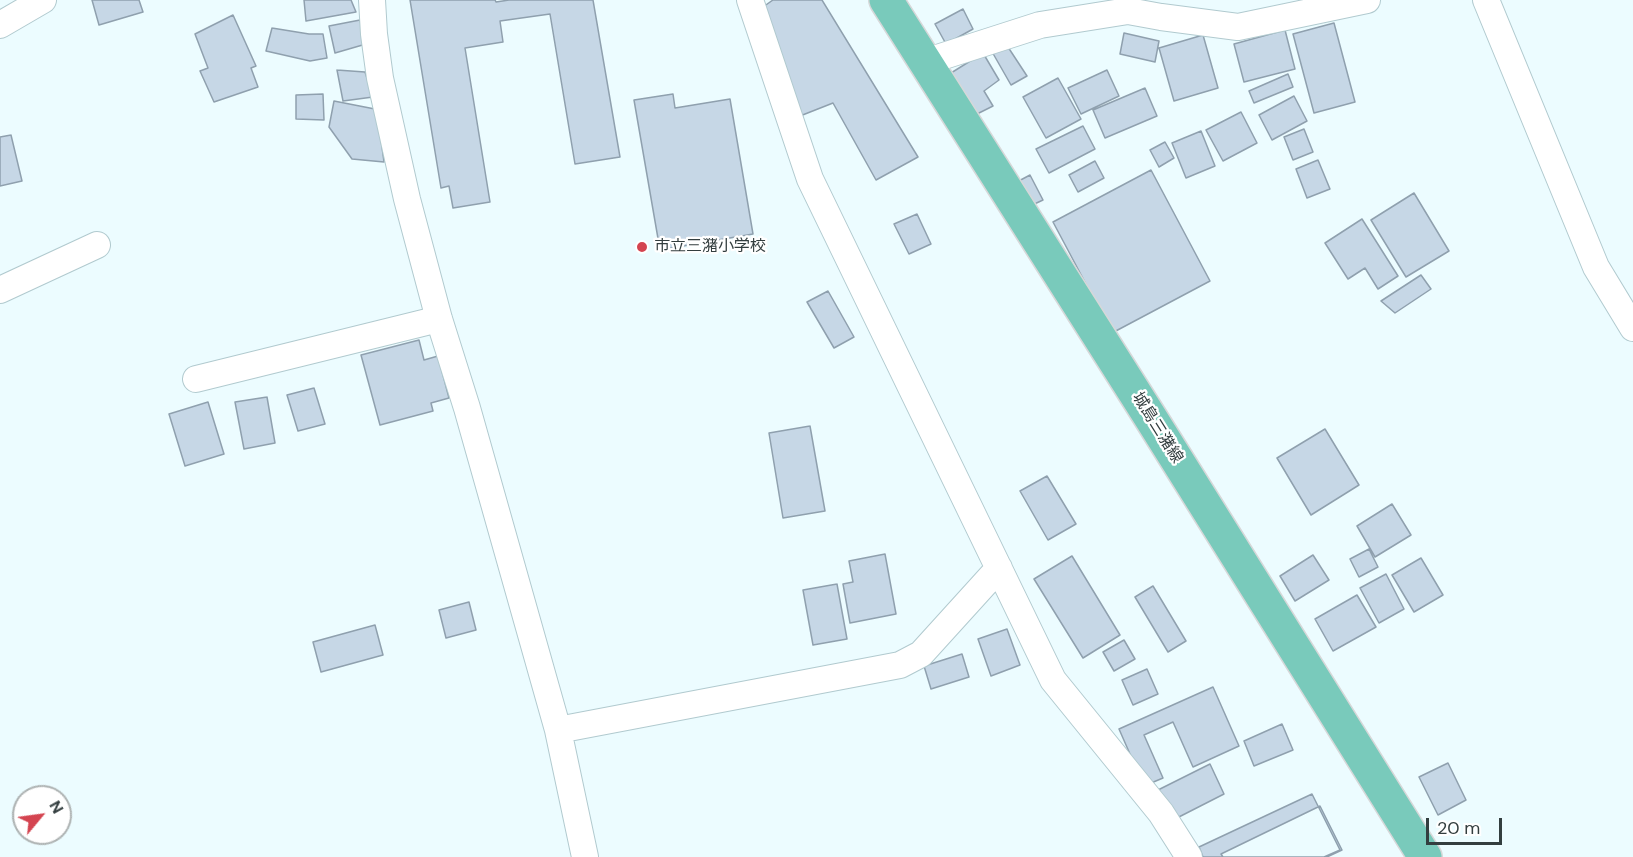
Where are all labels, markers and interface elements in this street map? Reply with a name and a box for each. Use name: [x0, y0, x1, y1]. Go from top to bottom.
place label: 市立三潴小学校: [654, 237, 766, 257]
marker: 市立三潴小学校: [635, 240, 649, 254]
street label: 城島三潴線: [1128, 389, 1186, 467]
north arrow: [12, 785, 72, 845]
text: N: [44, 797, 68, 817]
scale bar: [1429, 806, 1506, 844]
text: 20 m: [1437, 816, 1480, 840]

